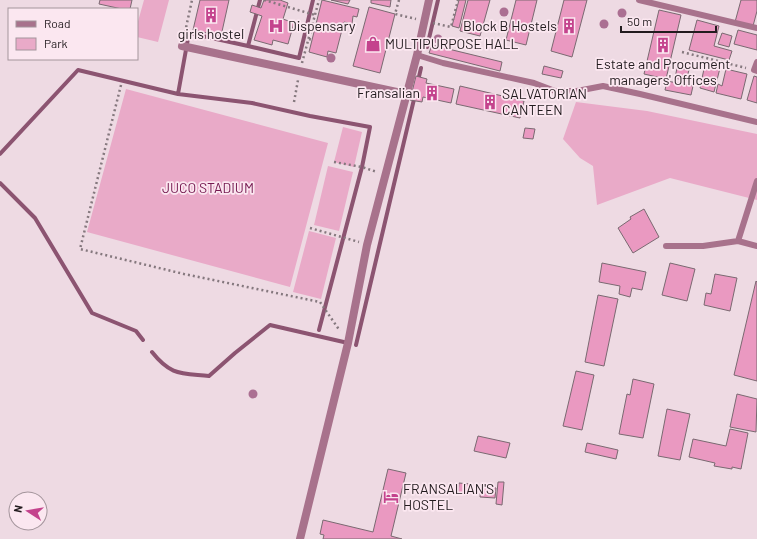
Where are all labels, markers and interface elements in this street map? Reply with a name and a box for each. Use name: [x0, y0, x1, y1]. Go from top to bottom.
building icon: girls hostel: [202, 6, 220, 24]
legend: [8, 8, 138, 60]
scale bar: [621, 8, 716, 34]
text: 50 m: [627, 14, 652, 28]
text: Road: [44, 16, 71, 30]
hospital icon: Dispensary: [267, 17, 285, 35]
place label: Dispensary: [288, 17, 356, 34]
place label: Block B Hostels: [463, 17, 557, 34]
building icon: Block B Hostels: [560, 17, 578, 35]
place label: girls hostel: [178, 25, 244, 42]
shop icon: MULTIPURPOSE HALL: [364, 35, 382, 53]
place label: MULTIPURPOSE HALL: [385, 35, 518, 52]
text: Park: [44, 36, 68, 50]
building icon: Estate and Procument managers' Offices: [654, 36, 672, 54]
place label: Estate and Procument managers' Offices: [596, 55, 730, 88]
place label: Fransalian: [357, 84, 420, 101]
building icon: Fransalian: [423, 84, 441, 102]
place label: SALVATORIAN CANTEEN: [502, 85, 587, 118]
building icon: SALVATORIAN CANTEEN: [481, 93, 499, 111]
park label: JUCO STADIUM: [162, 179, 254, 196]
place label: FRANSALIAN'S HOSTEL: [403, 480, 494, 513]
hotel icon: FRANSALIAN'S HOSTEL: [382, 488, 400, 506]
north arrow: [8, 491, 48, 531]
text: N: [11, 504, 25, 514]

